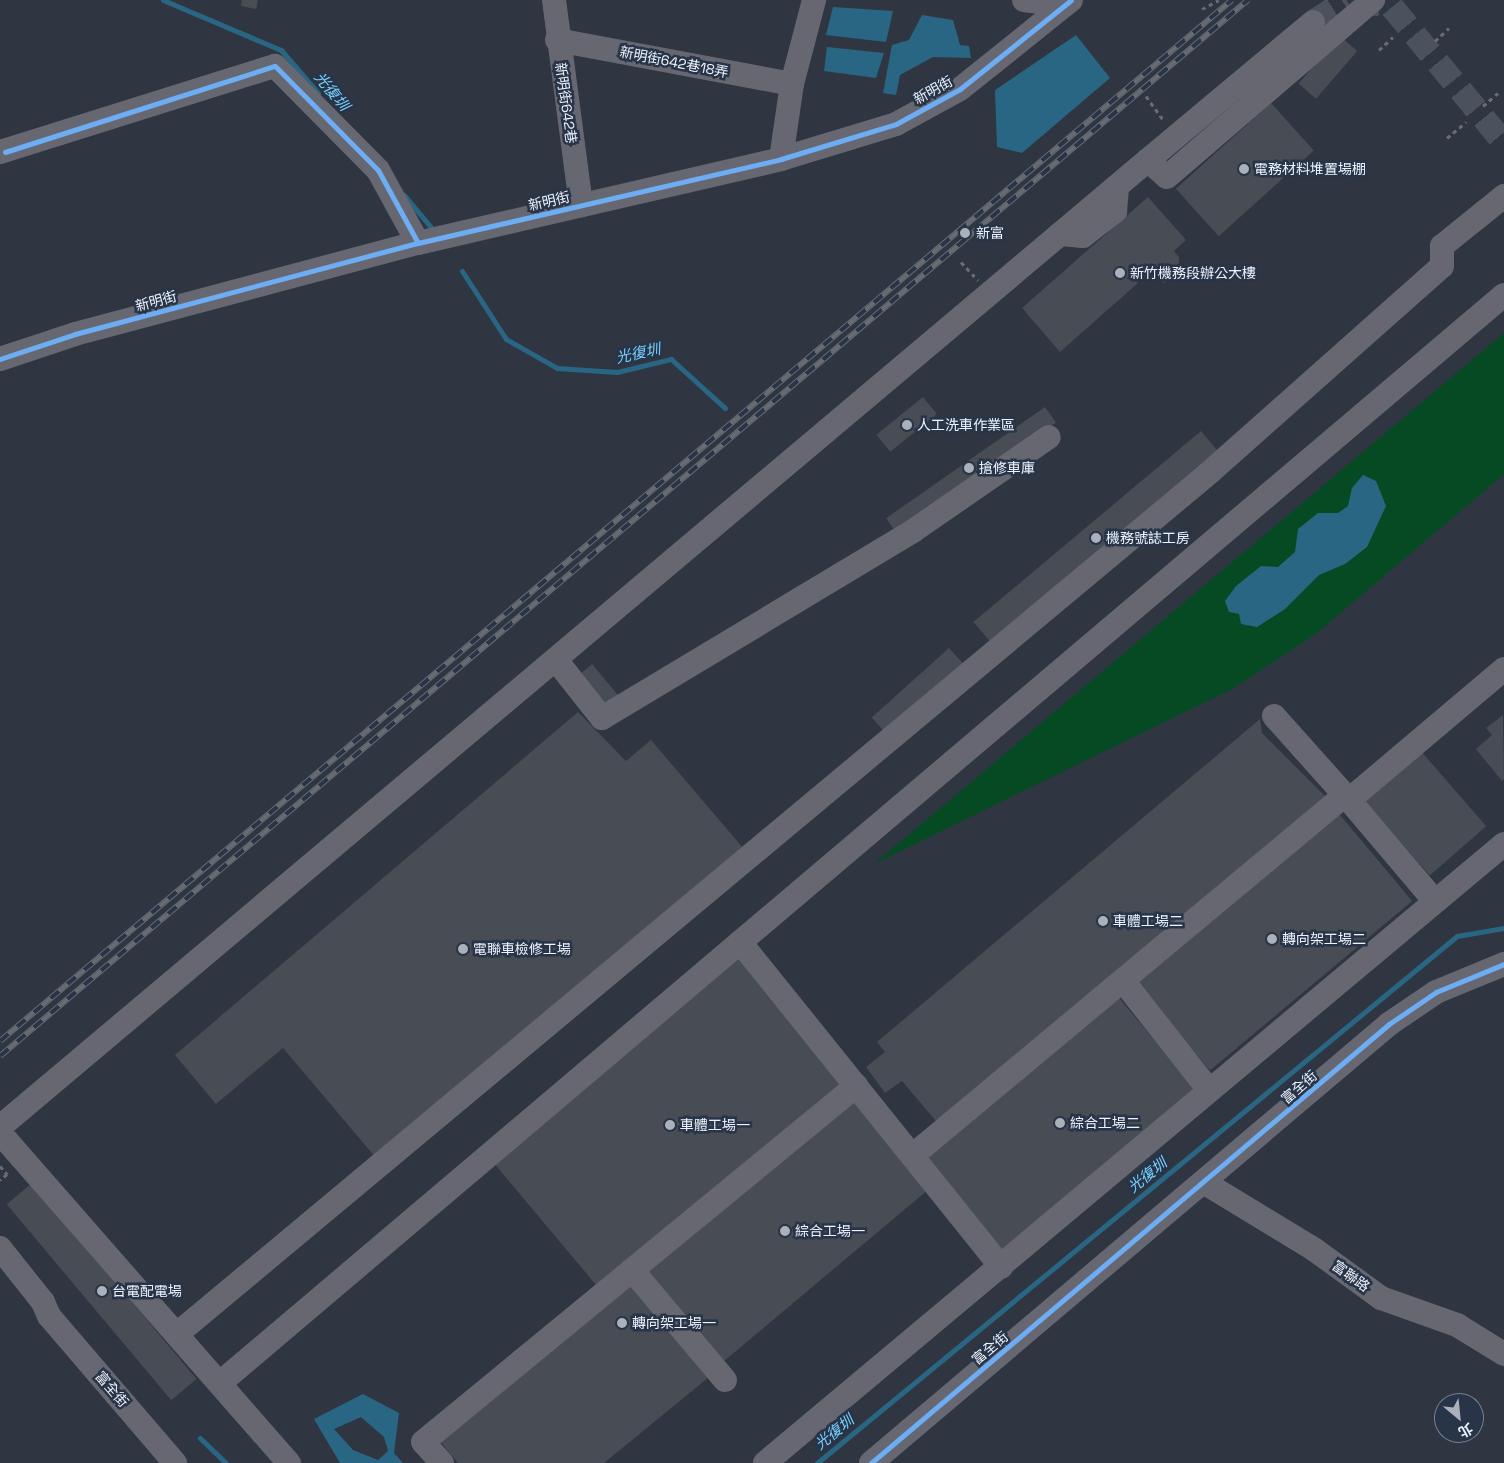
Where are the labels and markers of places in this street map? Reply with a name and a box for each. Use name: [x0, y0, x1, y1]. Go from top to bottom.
place label: 電務材料堆置場棚: [1254, 161, 1366, 177]
marker: 電務材料堆置場棚: [1238, 163, 1250, 175]
place label: 新富: [976, 225, 1004, 241]
marker: 新富: [958, 226, 972, 240]
place label: 新竹機務段辦公大樓: [1130, 265, 1256, 281]
marker: 新竹機務段辦公大樓: [1114, 267, 1126, 279]
place label: 人工洗車作業區: [917, 417, 1015, 433]
marker: 人工洗車作業區: [901, 419, 913, 431]
place label: 搶修車庫: [979, 460, 1035, 476]
marker: 搶修車庫: [963, 462, 975, 474]
place label: 機務號誌工房: [1106, 530, 1190, 546]
marker: 機務號誌工房: [1090, 532, 1102, 544]
place label: 車體工場二: [1113, 913, 1183, 929]
marker: 車體工場二: [1097, 915, 1109, 927]
place label: 轉向架工場二: [1282, 931, 1366, 947]
marker: 轉向架工場二: [1266, 933, 1278, 945]
place label: 電聯車檢修工場: [473, 941, 571, 957]
marker: 電聯車檢修工場: [457, 943, 469, 955]
place label: 綜合工場二: [1070, 1115, 1140, 1131]
place label: 車體工場一: [680, 1117, 750, 1133]
marker: 綜合工場二: [1054, 1117, 1066, 1129]
marker: 車體工場一: [664, 1119, 676, 1131]
place label: 綜合工場一: [795, 1223, 865, 1239]
marker: 綜合工場一: [779, 1225, 791, 1237]
place label: 台電配電場: [112, 1283, 182, 1299]
marker: 台電配電場: [96, 1285, 108, 1297]
place label: 轉向架工場一: [632, 1315, 716, 1331]
marker: 轉向架工場一: [616, 1317, 628, 1329]

